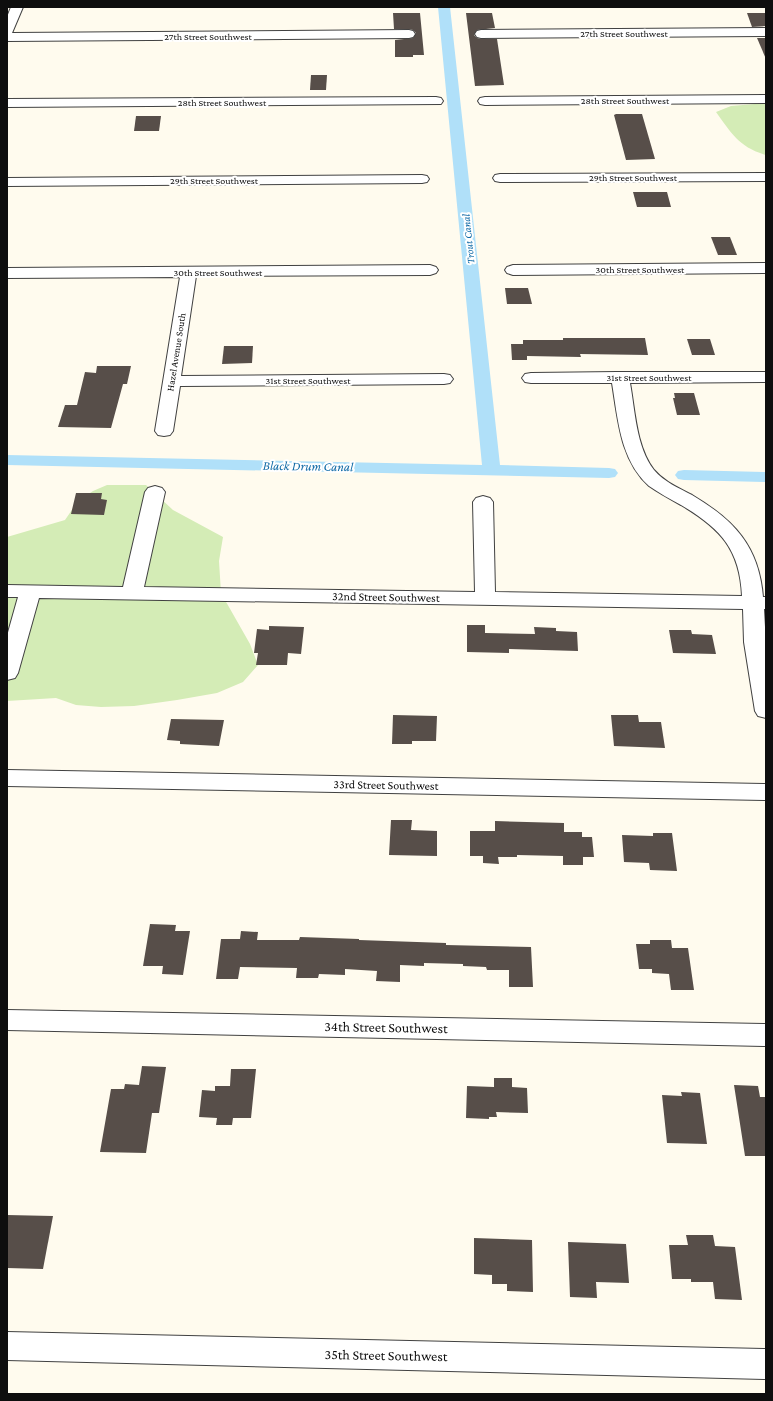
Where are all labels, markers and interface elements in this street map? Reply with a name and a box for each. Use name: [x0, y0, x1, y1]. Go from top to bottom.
street label: 27th Street Southwest: [580, 28, 668, 39]
street label: 27th Street Southwest: [164, 31, 252, 42]
street label: 28th Street Southwest: [581, 95, 670, 106]
street label: 28th Street Southwest: [178, 97, 267, 108]
street label: 29th Street Southwest: [589, 172, 678, 183]
street label: 29th Street Southwest: [170, 175, 259, 186]
water label: Trout Canal: [459, 213, 477, 265]
street label: 30th Street Southwest: [596, 264, 685, 275]
street label: 30th Street Southwest: [174, 267, 263, 278]
street label: Hazel Avenue South: [164, 311, 188, 392]
street label: 31st Street Southwest: [607, 372, 692, 383]
street label: 31st Street Southwest: [266, 375, 351, 386]
water label: Black Drum Canal: [263, 458, 354, 474]
street label: 32nd Street Southwest: [332, 589, 441, 605]
street label: 33rd Street Southwest: [333, 777, 440, 793]
street label: 34th Street Southwest: [324, 1018, 448, 1036]
street label: 35th Street Southwest: [324, 1346, 448, 1364]

